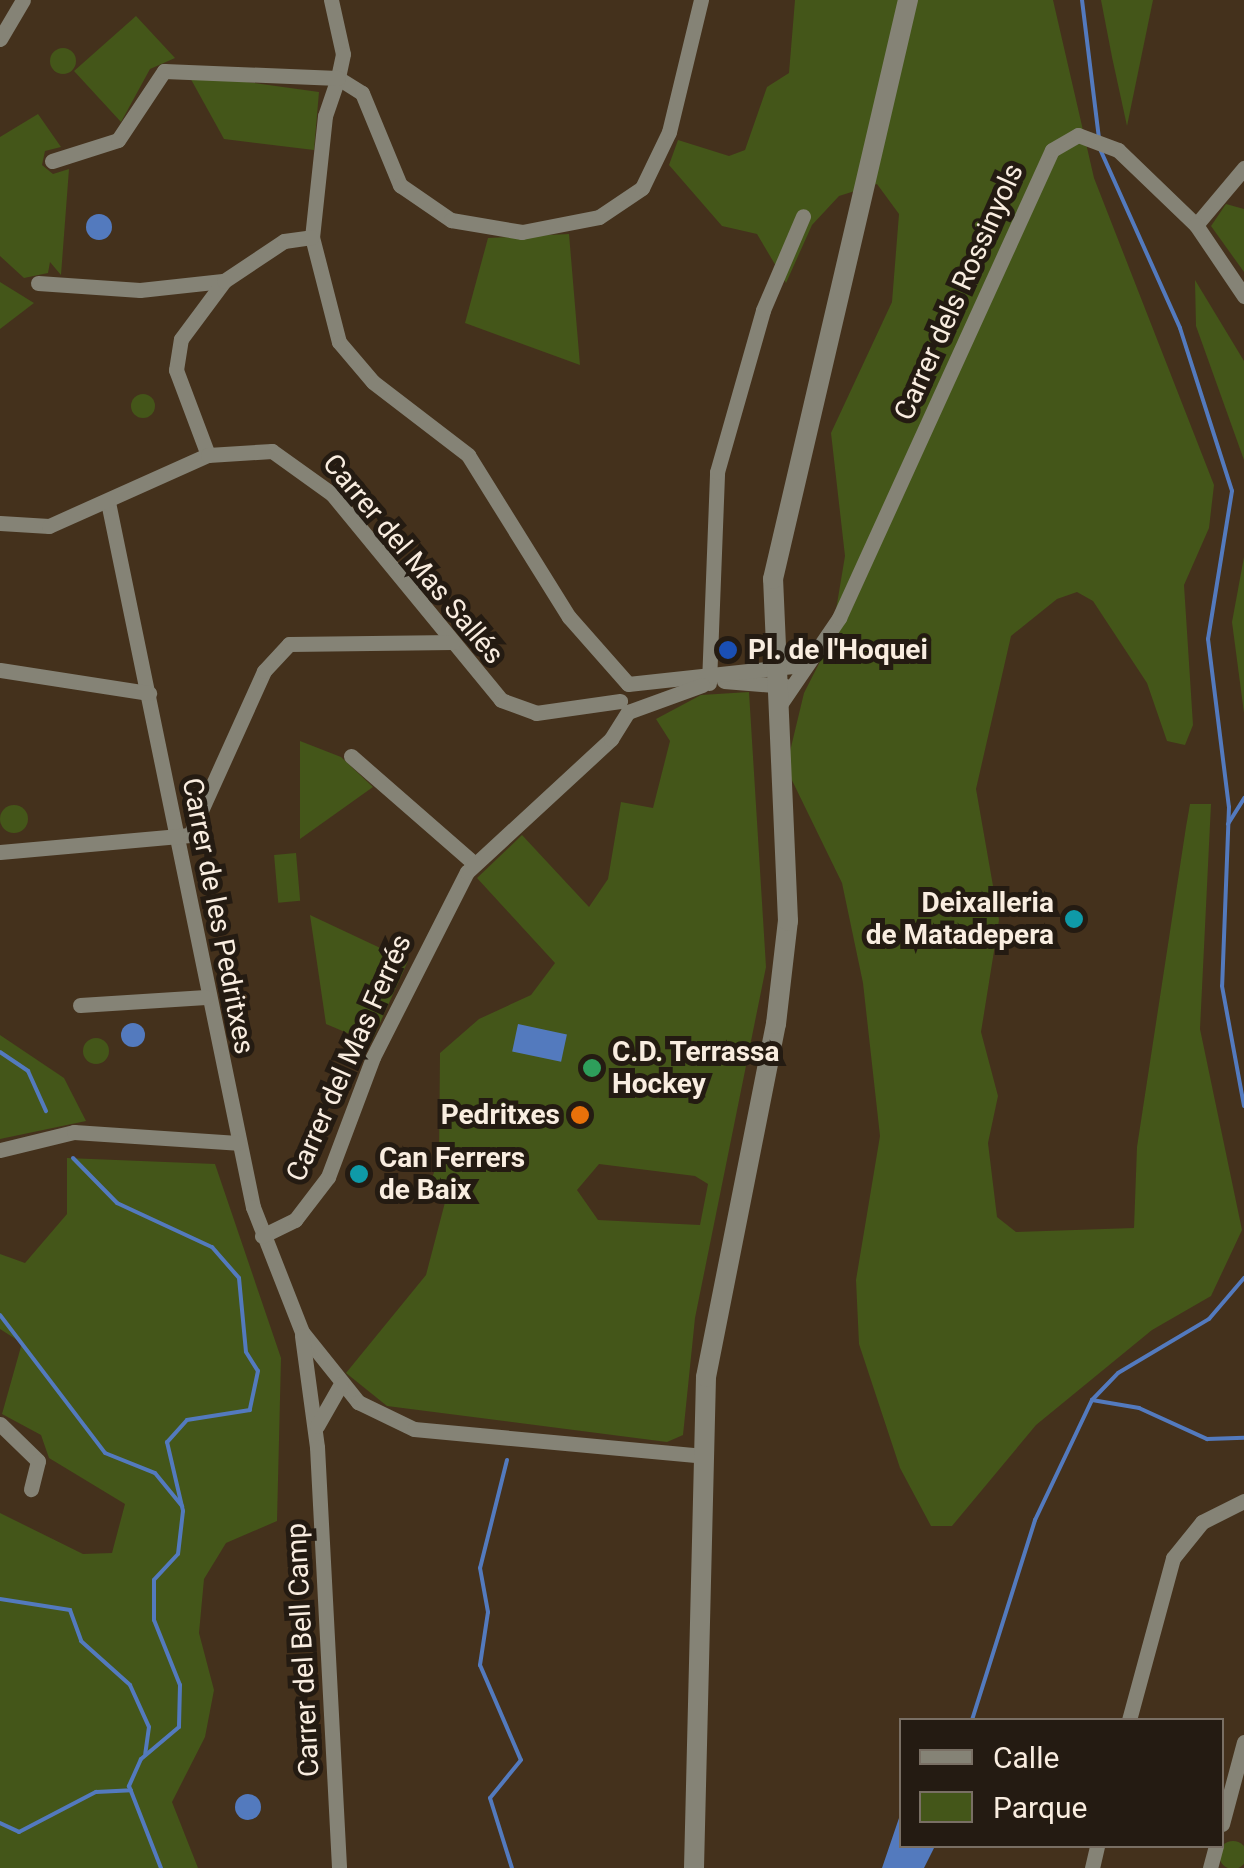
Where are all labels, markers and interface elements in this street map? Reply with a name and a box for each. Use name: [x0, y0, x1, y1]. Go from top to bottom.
street label: Carrer dels Rossinyols: [887, 159, 1031, 425]
street label: Carrer del Mas Sallés: [315, 447, 511, 671]
place label: Pl. de l'Hoquei: [748, 633, 928, 667]
marker: Pl. de l'Hoquei: [717, 639, 739, 661]
street label: Carrer de les Pedritxes: [175, 775, 261, 1057]
place label: Deixalleria de Matadepera: [866, 886, 1054, 952]
marker: Deixalleria de Matadepera: [1063, 908, 1085, 930]
street label: Carrer del Mas Ferrés: [279, 929, 419, 1187]
place label: C.D. Terrassa Hockey: [612, 1035, 780, 1101]
marker: C.D. Terrassa Hockey: [581, 1057, 603, 1079]
place label: Pedritxes: [441, 1098, 560, 1132]
marker: Pedritxes: [569, 1104, 591, 1126]
place label: Can Ferrers de Baix: [379, 1141, 525, 1207]
marker: Can Ferrers de Baix: [348, 1163, 370, 1185]
street label: Carrer del Bell Camp: [280, 1522, 326, 1778]
legend: [899, 1718, 1224, 1848]
text: Calle: [993, 1740, 1059, 1775]
text: Parque: [993, 1790, 1087, 1825]

